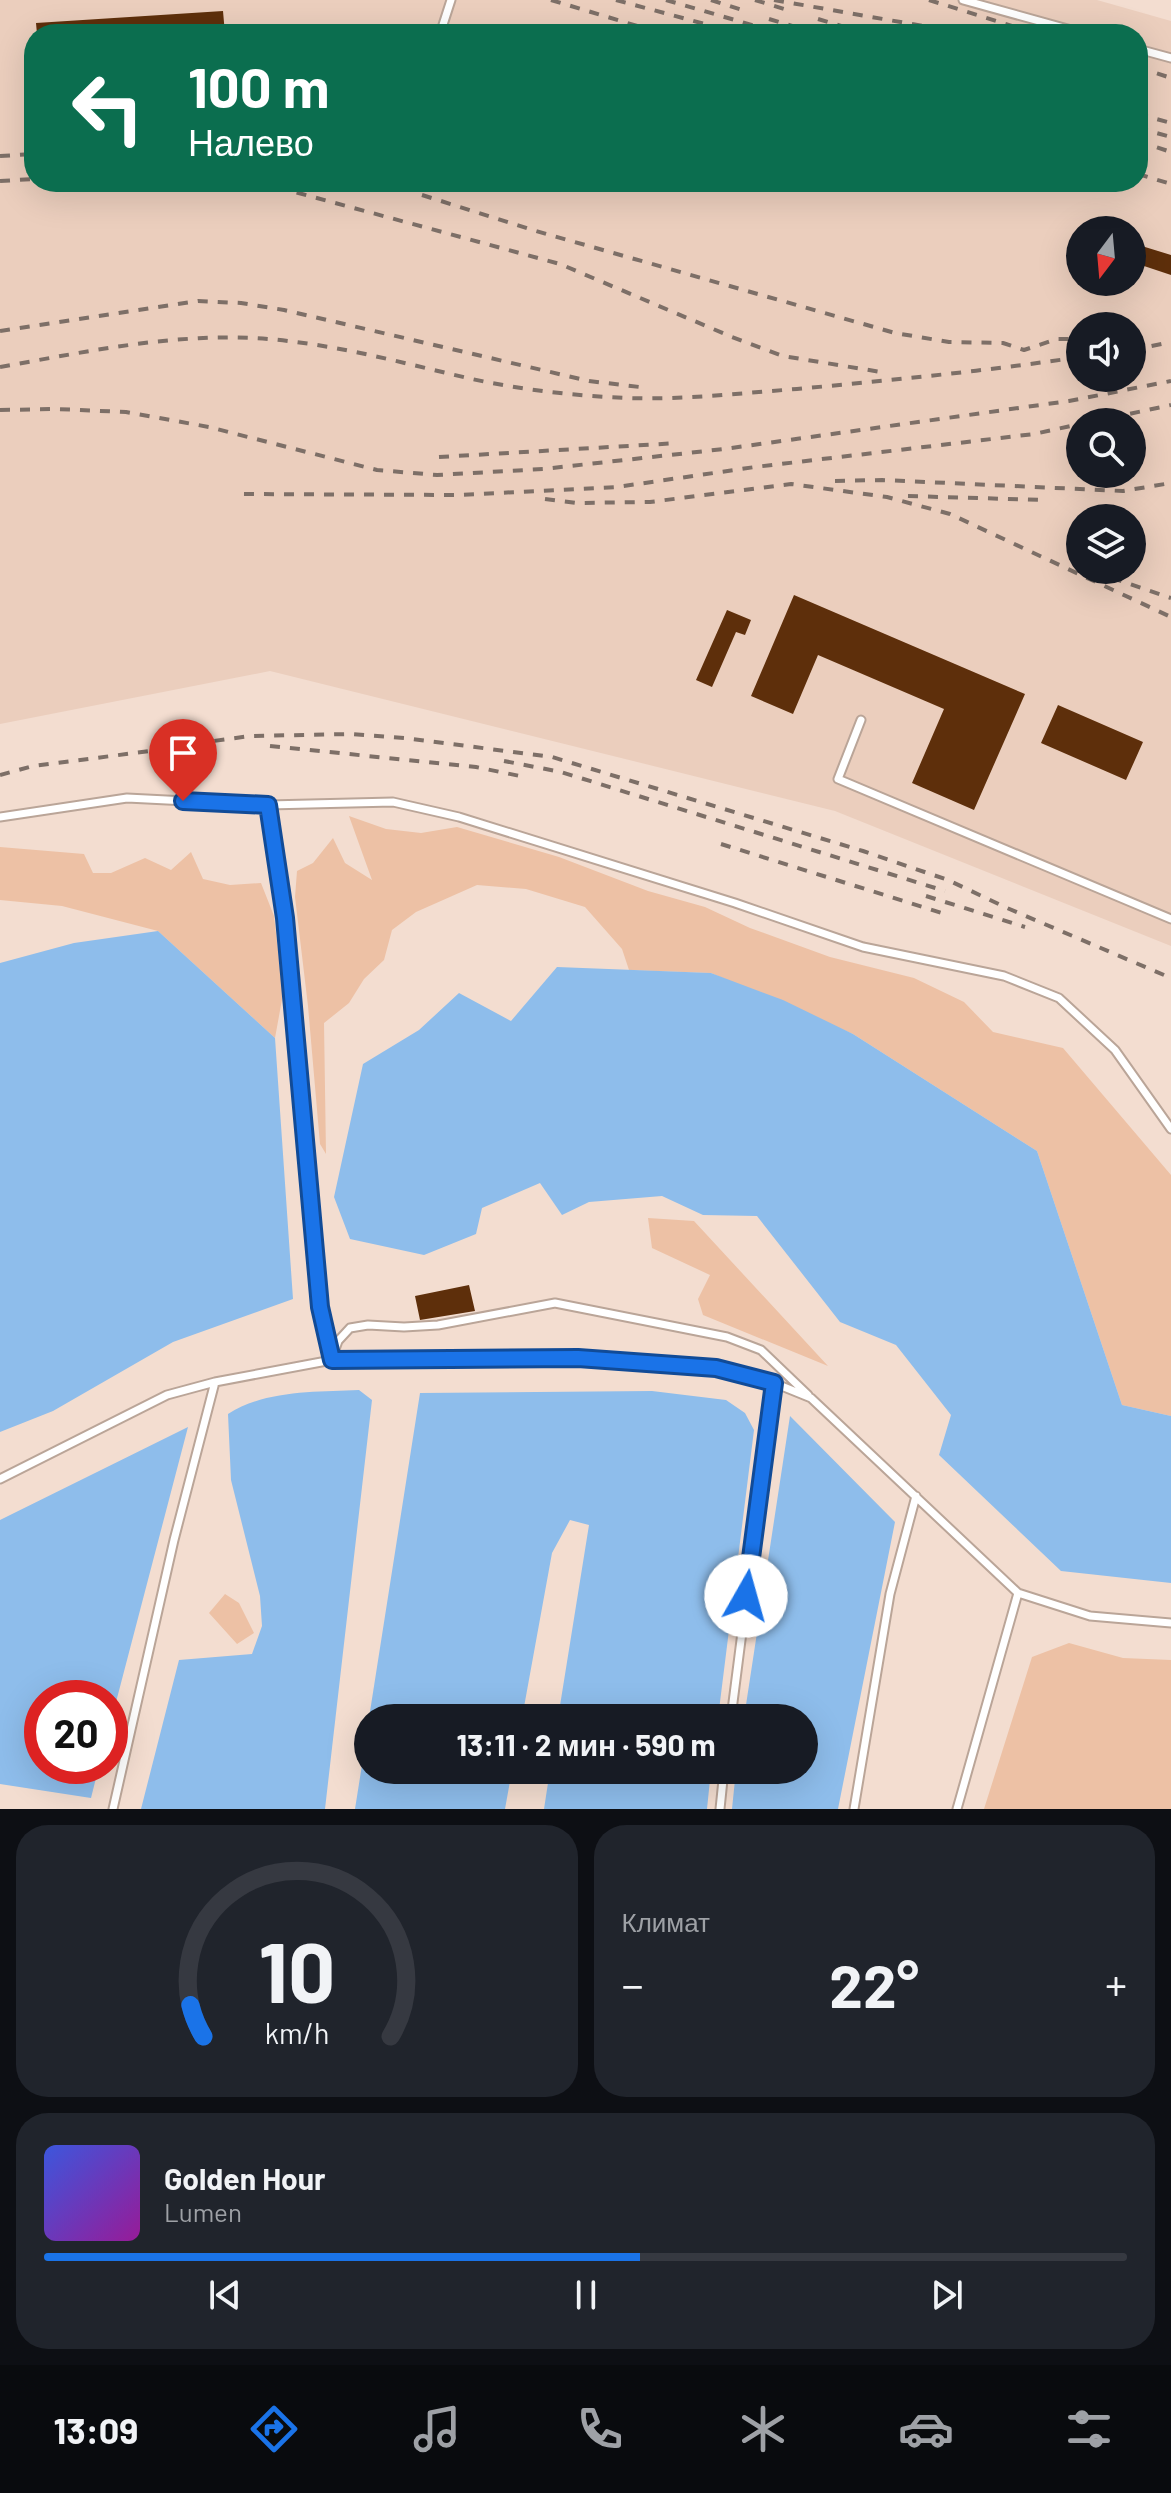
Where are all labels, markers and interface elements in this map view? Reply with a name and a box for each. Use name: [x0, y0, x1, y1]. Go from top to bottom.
text: 100 m: [188, 52, 330, 119]
icon: left: [56, 56, 160, 160]
text: Налево: [188, 120, 314, 163]
north arrow: [1066, 216, 1146, 296]
map controls: [1066, 216, 1146, 584]
button: sound: [1066, 312, 1146, 392]
button: search: [1066, 408, 1146, 488]
button: layers: [1066, 504, 1146, 584]
pin: [149, 719, 217, 801]
icon: arrive: [161, 731, 205, 775]
position arrow: [704, 1554, 788, 1638]
speed limit sign: 20: [24, 1680, 128, 1784]
text: 13:11 · 2 мин · 590 m: [456, 1726, 716, 1762]
text: Климат: [622, 1906, 710, 1937]
text: 10: [258, 1920, 335, 2020]
text: 22°: [829, 1948, 919, 2020]
text: −: [622, 1957, 644, 2010]
text: +: [1105, 1957, 1127, 2010]
text: km/h: [264, 2015, 329, 2050]
text: Golden Hour: [164, 2160, 326, 2196]
text: Lumen: [164, 2196, 242, 2227]
icon: previous: [203, 2273, 247, 2317]
icon: pause: [564, 2273, 608, 2317]
icon: next: [925, 2273, 969, 2317]
icon: directions: [246, 2401, 302, 2457]
icon: music: [409, 2401, 465, 2457]
icon: phone: [572, 2401, 628, 2457]
icon: climate: [735, 2401, 791, 2457]
icon: car: [898, 2401, 954, 2457]
icon: filters: [1061, 2401, 1117, 2457]
text: 13:09: [54, 2408, 139, 2451]

